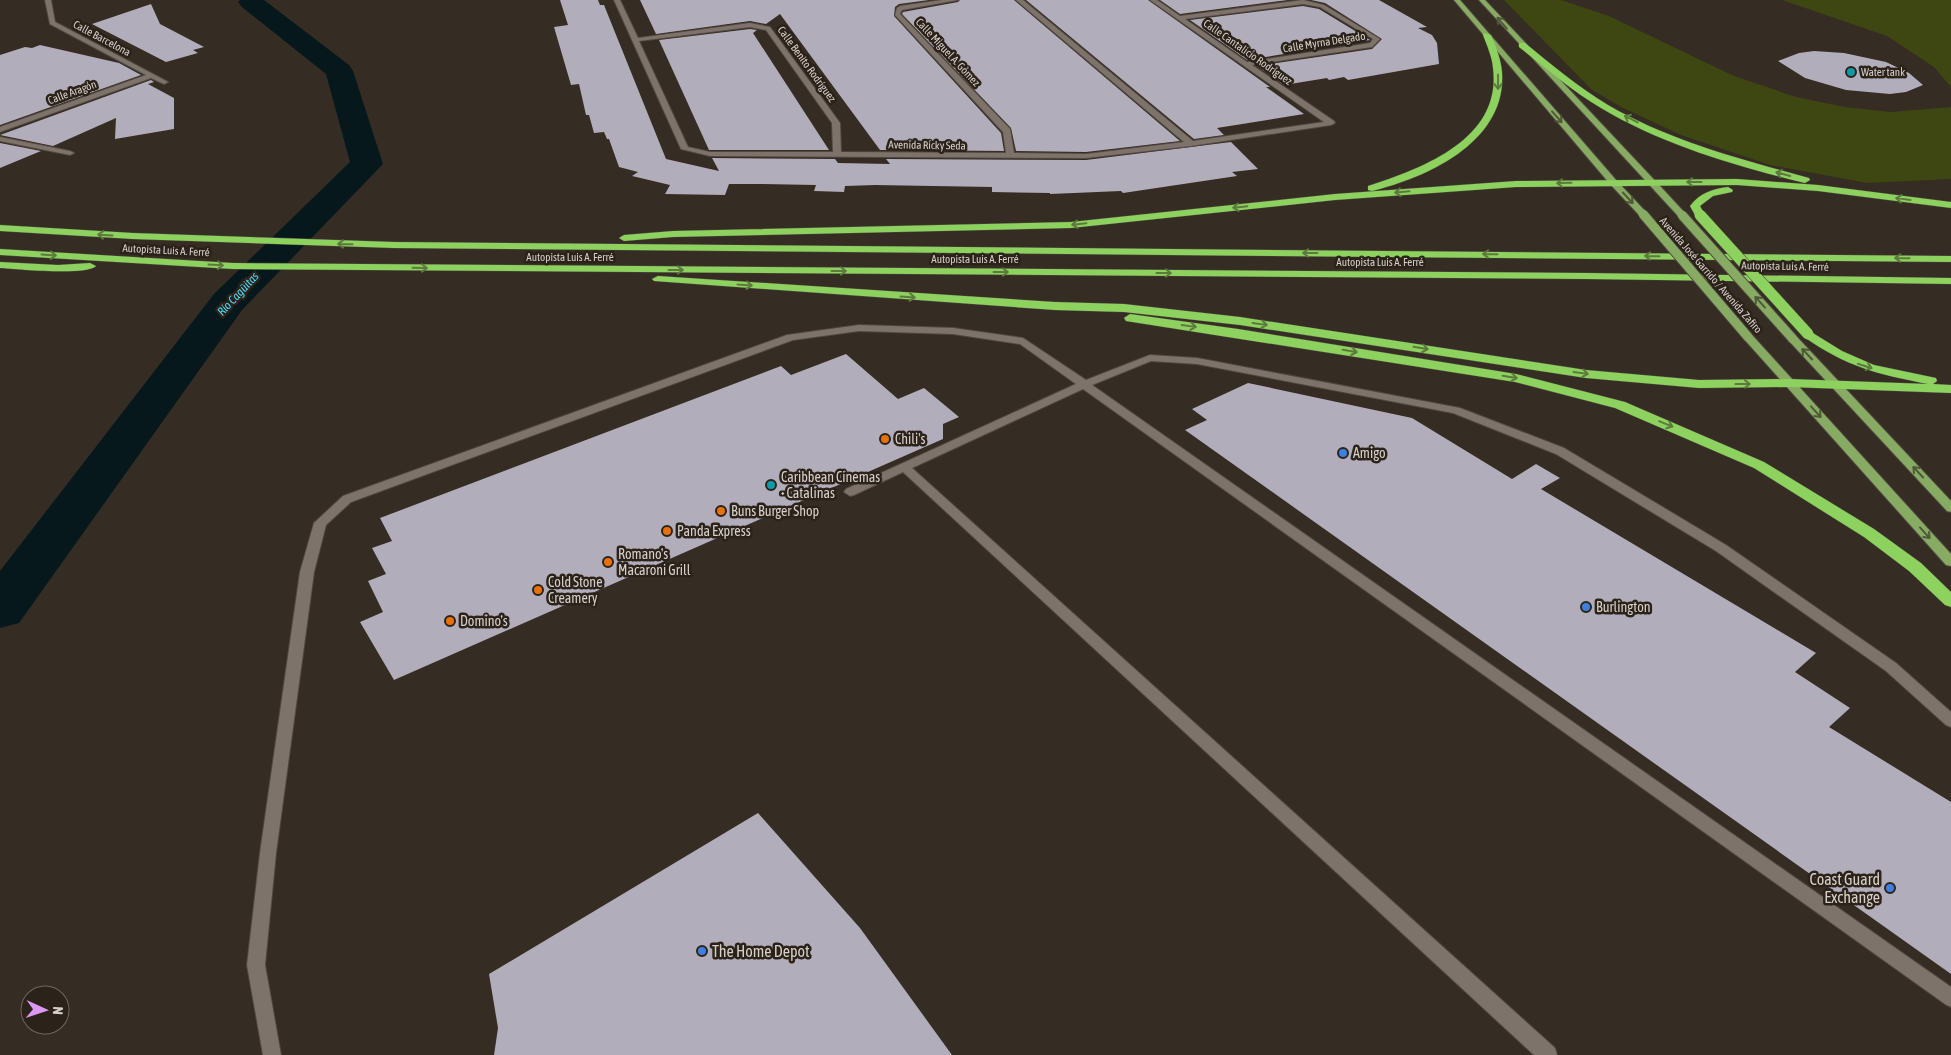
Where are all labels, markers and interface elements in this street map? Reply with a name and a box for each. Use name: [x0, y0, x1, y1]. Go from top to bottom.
street label: Calle Miguel A. Gómez: [913, 16, 983, 88]
one-way arrow: [1496, 16, 1508, 29]
street label: Calle Cantalicio Rodríguez: [1201, 17, 1295, 87]
street label: Calle Barcelona: [71, 18, 133, 58]
street label: Calle Benito Rodríguez: [775, 24, 839, 104]
street label: Calle Myrna Delgado: [1282, 30, 1366, 54]
marker: Water tank: [1845, 66, 1857, 78]
place label: Water tank: [1861, 66, 1905, 78]
one-way arrow: [1493, 73, 1503, 89]
street label: Calle Aragón: [46, 78, 98, 106]
one-way arrow: [1551, 110, 1562, 123]
one-way arrow: [1624, 114, 1639, 123]
street label: Avenida Ricky Seda: [888, 138, 966, 152]
one-way arrow: [1776, 169, 1792, 178]
one-way arrow: [1686, 177, 1702, 187]
one-way arrow: [1556, 178, 1572, 188]
one-way arrow: [1394, 187, 1410, 197]
one-way arrow: [1622, 192, 1634, 205]
one-way arrow: [1895, 194, 1911, 204]
one-way arrow: [1233, 202, 1249, 212]
street label: Avenida José Garrido / Avenida Zafiro: [1658, 215, 1764, 335]
one-way arrow: [1071, 219, 1087, 229]
one-way arrow: [97, 230, 113, 239]
one-way arrow: [337, 239, 354, 249]
street label: Autopista Luis A. Ferré: [122, 242, 210, 258]
one-way arrow: [1302, 248, 1318, 258]
one-way arrow: [1482, 249, 1498, 259]
one-way arrow: [40, 251, 56, 260]
street label: Autopista Luis A. Ferré: [526, 251, 614, 263]
one-way arrow: [1645, 251, 1661, 261]
street label: Autopista Luis A. Ferré: [931, 253, 1019, 265]
one-way arrow: [1895, 253, 1911, 263]
street label: Autopista Luis A. Ferré: [1336, 256, 1424, 268]
street label: Autopista Luis A. Ferré: [1741, 259, 1829, 273]
one-way arrow: [208, 261, 224, 270]
one-way arrow: [412, 263, 428, 273]
one-way arrow: [668, 265, 684, 275]
one-way arrow: [830, 266, 846, 276]
one-way arrow: [992, 267, 1009, 277]
one-way arrow: [1155, 268, 1171, 278]
water label: Río Cagüitas: [214, 269, 262, 319]
one-way arrow: [737, 281, 753, 290]
one-way arrow: [899, 292, 915, 301]
one-way arrow: [1754, 296, 1766, 309]
one-way arrow: [1252, 319, 1268, 329]
one-way arrow: [1181, 321, 1197, 331]
one-way arrow: [1412, 343, 1428, 353]
one-way arrow: [1342, 346, 1358, 356]
one-way arrow: [1801, 347, 1813, 360]
one-way arrow: [1857, 362, 1873, 372]
one-way arrow: [1573, 368, 1589, 378]
one-way arrow: [1502, 373, 1518, 382]
one-way arrow: [1734, 379, 1751, 389]
one-way arrow: [1810, 406, 1822, 419]
one-way arrow: [1658, 420, 1673, 429]
place label: Chili's: [895, 431, 926, 447]
marker: Chili's: [879, 433, 891, 445]
place label: Amigo: [1353, 445, 1385, 461]
marker: Amigo: [1337, 447, 1349, 459]
one-way arrow: [1912, 466, 1924, 479]
place label: Caribbean Cinemas - Catalinas: [781, 469, 880, 501]
marker: Caribbean Cinemas - Catalinas: [765, 479, 777, 491]
place label: Buns Burger Shop: [731, 503, 820, 519]
marker: Buns Burger Shop: [715, 505, 727, 517]
place label: Panda Express: [677, 523, 751, 539]
marker: Panda Express: [661, 525, 673, 537]
one-way arrow: [1919, 526, 1931, 539]
place label: Romano's Macaroni Grill: [618, 546, 691, 578]
marker: Romano's Macaroni Grill: [602, 556, 614, 568]
place label: Cold Stone Creamery: [548, 574, 603, 606]
marker: Cold Stone Creamery: [532, 584, 544, 596]
place label: Burlington: [1596, 599, 1651, 615]
marker: Burlington: [1580, 601, 1592, 613]
place label: Domino's: [460, 613, 508, 629]
marker: Domino's: [444, 615, 456, 627]
place label: Coast Guard Exchange: [1809, 870, 1880, 907]
marker: Coast Guard Exchange: [1884, 882, 1896, 894]
place label: The Home Depot: [712, 942, 810, 961]
marker: The Home Depot: [696, 945, 708, 957]
north arrow: [20, 985, 70, 1035]
text: N: [50, 1006, 66, 1015]

